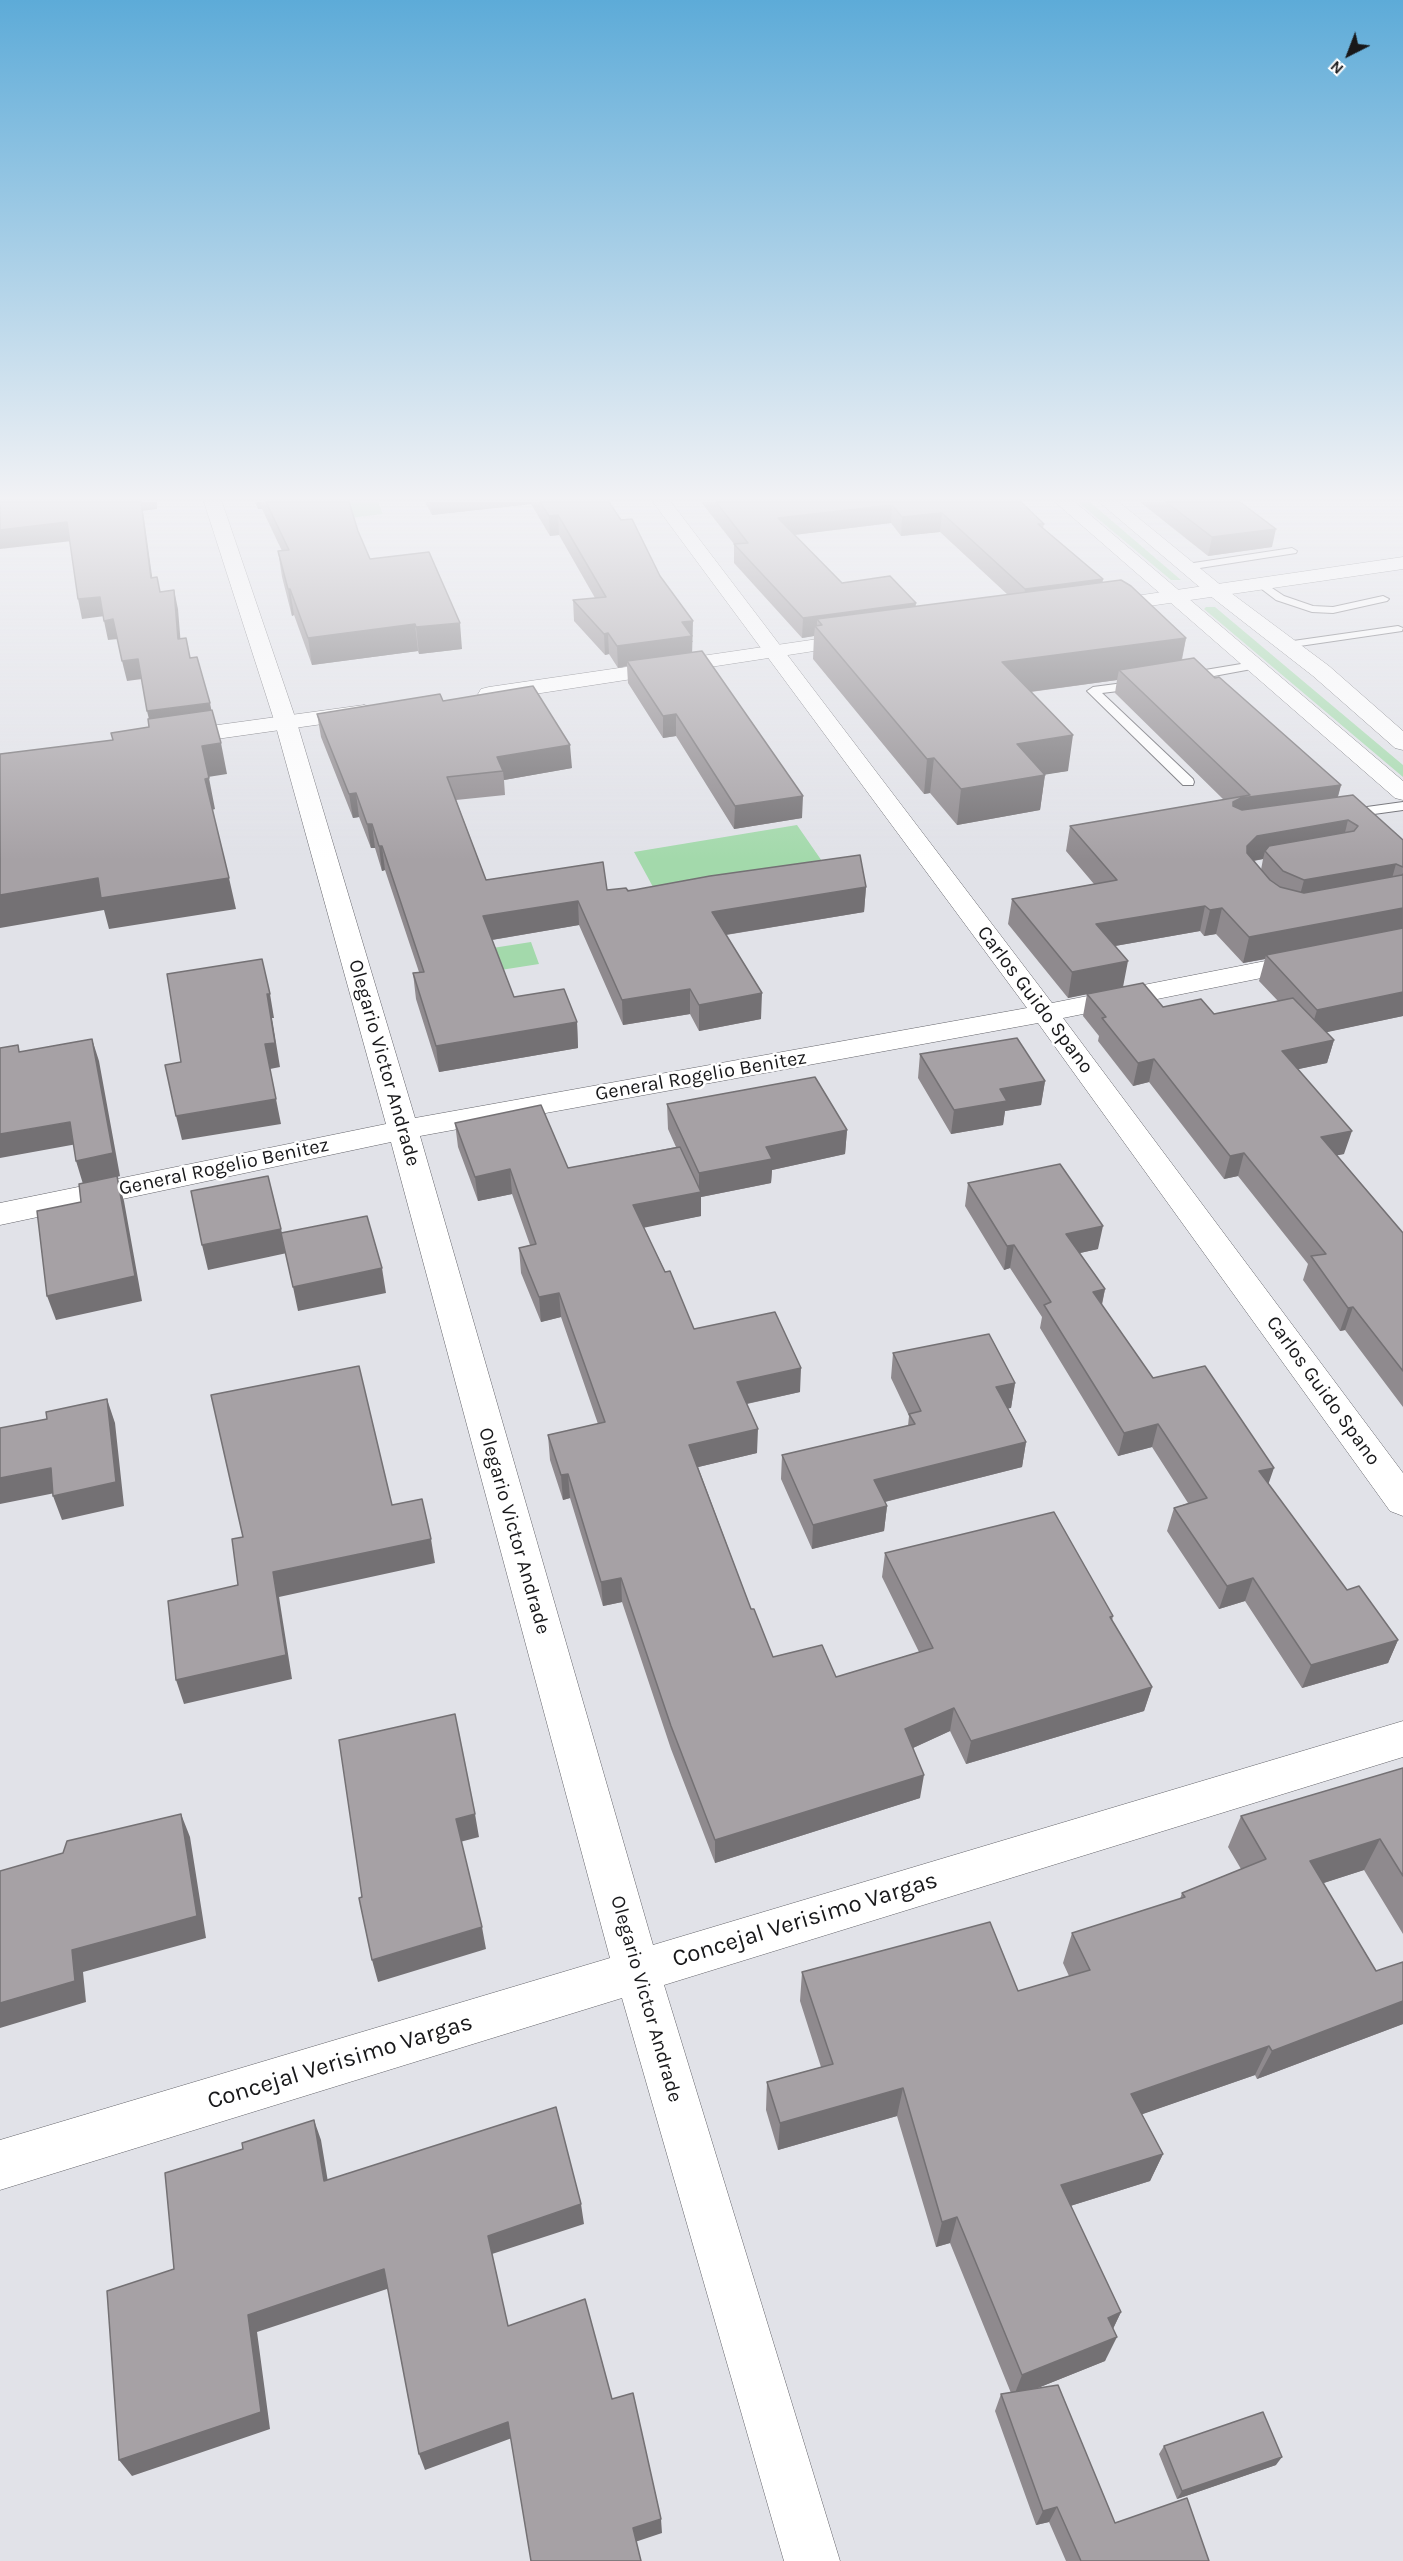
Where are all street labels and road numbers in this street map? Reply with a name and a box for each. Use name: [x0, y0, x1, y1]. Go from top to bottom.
street label: Carlos Guido Spano: [972, 921, 1098, 1079]
street label: Olegario Victor Andrade: [343, 957, 425, 1169]
street label: General Rogelio Benitez: [594, 1046, 808, 1106]
street label: General Rogelio Benitez: [117, 1133, 331, 1201]
street label: Carlos Guido Spano: [1261, 1312, 1385, 1470]
street label: Olegario Victor Andrade: [473, 1425, 555, 1637]
street label: Concejal Verisimo Vargas: [669, 1866, 941, 1974]
street label: Olegario Victor Andrade: [605, 1893, 687, 2105]
street label: Concejal Verisimo Vargas: [204, 2008, 476, 2116]

